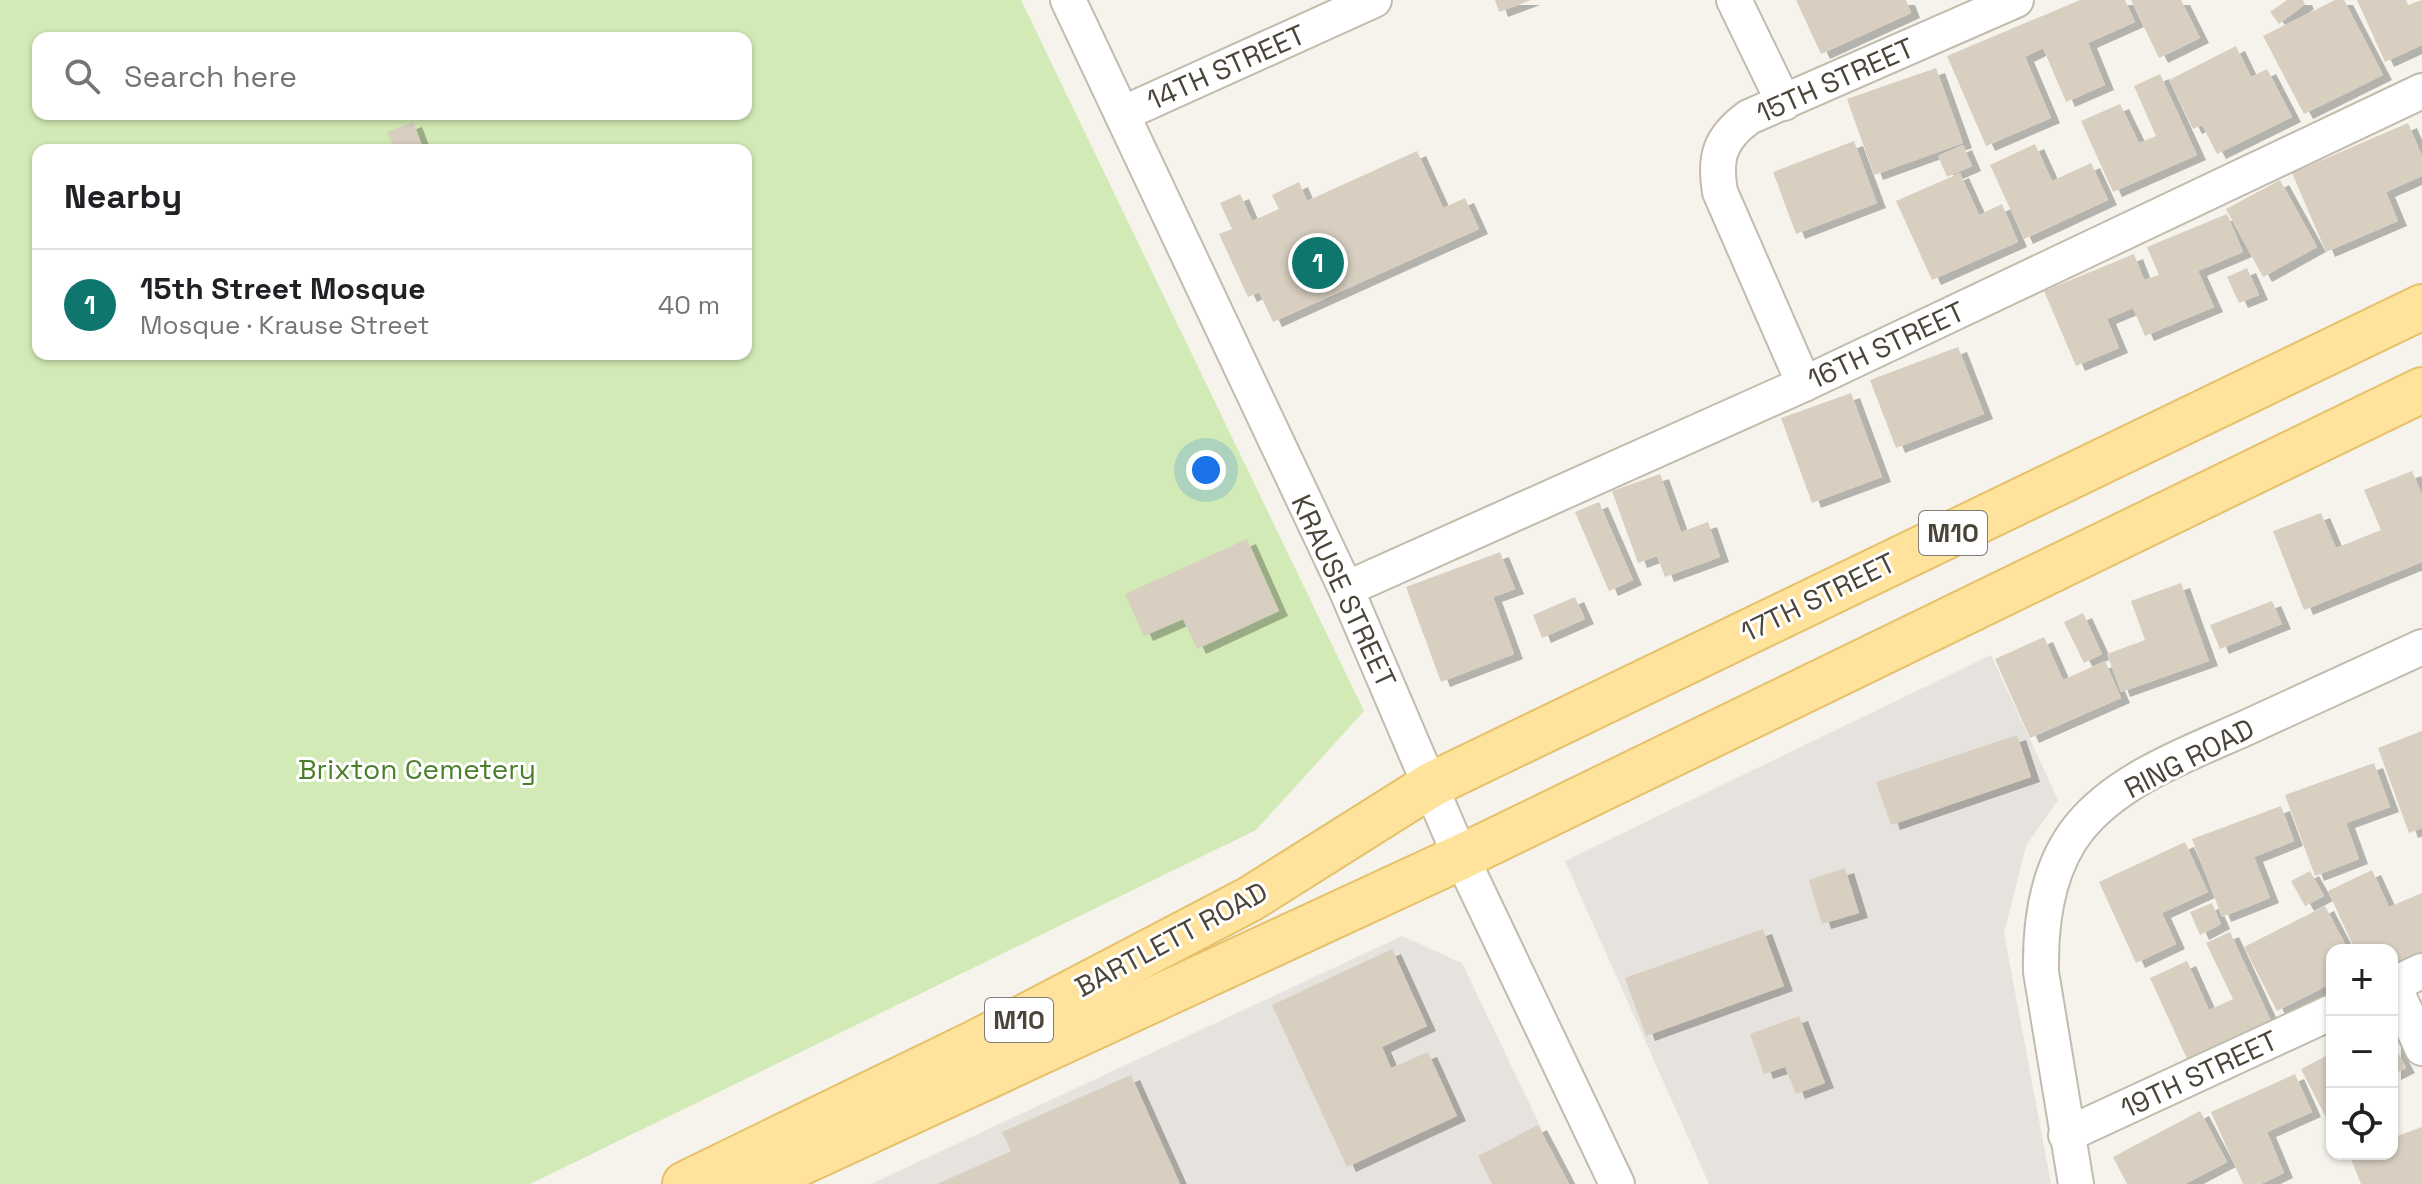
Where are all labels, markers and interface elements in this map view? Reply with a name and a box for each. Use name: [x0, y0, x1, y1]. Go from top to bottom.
street label: 14TH STREET: [1141, 16, 1311, 118]
street label: 15TH STREET: [1751, 29, 1919, 131]
search box: [32, 32, 752, 120]
icon: search: [60, 54, 104, 98]
text: Search here: [124, 57, 297, 96]
text: Nearby: [64, 175, 182, 218]
pin: 1: [1292, 233, 1344, 293]
text: 15th Street Mosque: [140, 269, 425, 308]
text: 1: [84, 288, 96, 322]
text: 40 m: [658, 288, 720, 322]
street label: 16TH STREET: [1802, 293, 1970, 397]
text: Mosque · Krause Street: [140, 308, 430, 342]
your location: [1186, 450, 1226, 490]
street label: KRAUSE STREET: [1283, 489, 1405, 693]
road number: M10: [1919, 511, 1987, 555]
street label: 17TH STREET: [1735, 544, 1901, 650]
street label: RING ROAD: [2118, 710, 2260, 806]
park label: Brixton Cemetery: [298, 751, 536, 787]
street label: BARTLETT ROAD: [1069, 873, 1273, 1005]
map controls: [2326, 944, 2398, 1160]
button: +: [2326, 944, 2398, 1016]
road number: M10: [985, 998, 1053, 1042]
button: −: [2326, 1016, 2398, 1088]
street label: 19TH STREET: [2115, 1022, 2283, 1126]
button: locate: [2326, 1088, 2398, 1160]

